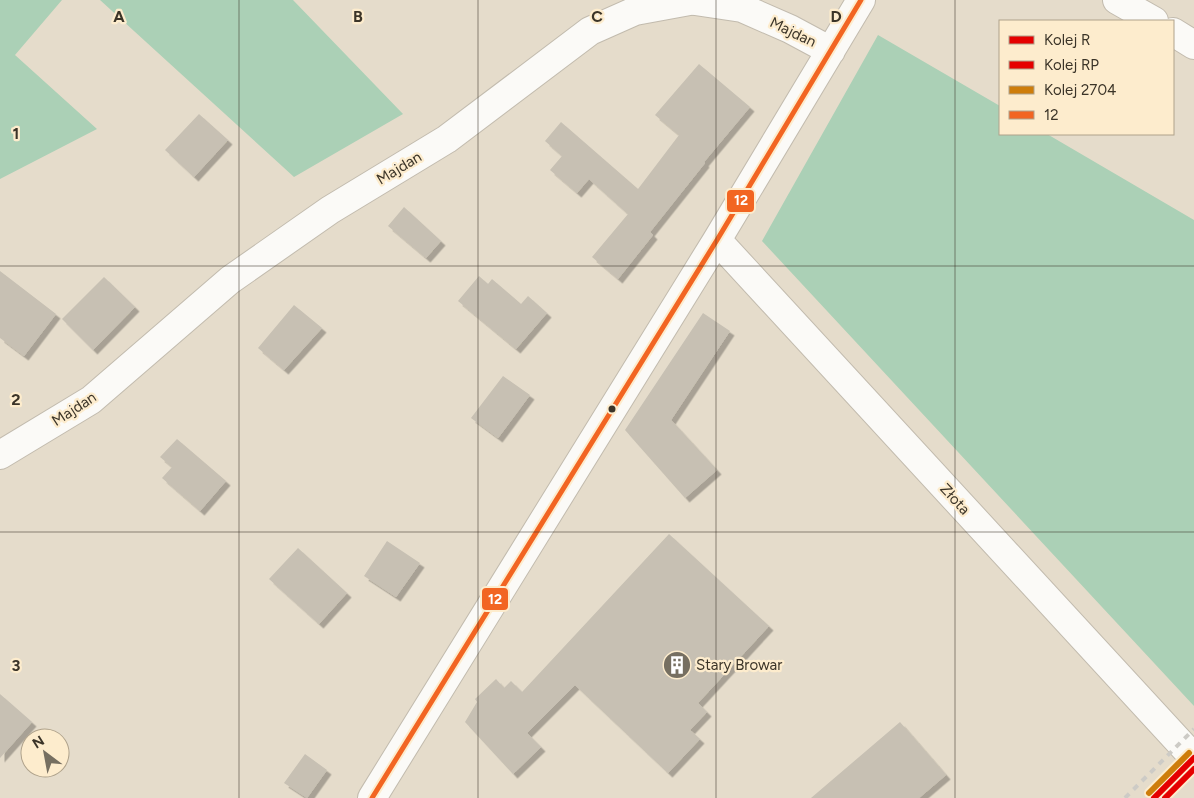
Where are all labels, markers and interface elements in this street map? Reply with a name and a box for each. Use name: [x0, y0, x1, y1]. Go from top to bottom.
text: A: [113, 7, 125, 26]
text: B: [353, 7, 363, 26]
text: C: [591, 7, 603, 26]
text: D: [830, 7, 842, 26]
street label: Majdan: [767, 13, 819, 51]
legend: [999, 20, 1174, 135]
text: Kolej R: [1044, 31, 1090, 49]
text: Kolej RP: [1044, 56, 1099, 74]
text: Kolej 2704: [1044, 81, 1116, 99]
text: 12: [1044, 106, 1059, 124]
text: 1: [13, 124, 19, 143]
street label: Majdan: [373, 148, 425, 188]
line badge: 12: [726, 189, 755, 213]
text: 12: [734, 192, 748, 209]
street label: Majdan: [48, 388, 100, 430]
text: 2: [11, 390, 21, 409]
unlabelled marker: [607, 404, 617, 414]
street label: Złota: [936, 480, 974, 518]
line badge: 12: [481, 587, 509, 611]
text: 12: [488, 591, 502, 608]
building icon: Stary Browar: [662, 650, 692, 680]
text: 3: [12, 656, 21, 675]
place label: Stary Browar: [696, 656, 782, 674]
north arrow: [20, 728, 70, 778]
text: N: [29, 732, 47, 752]

